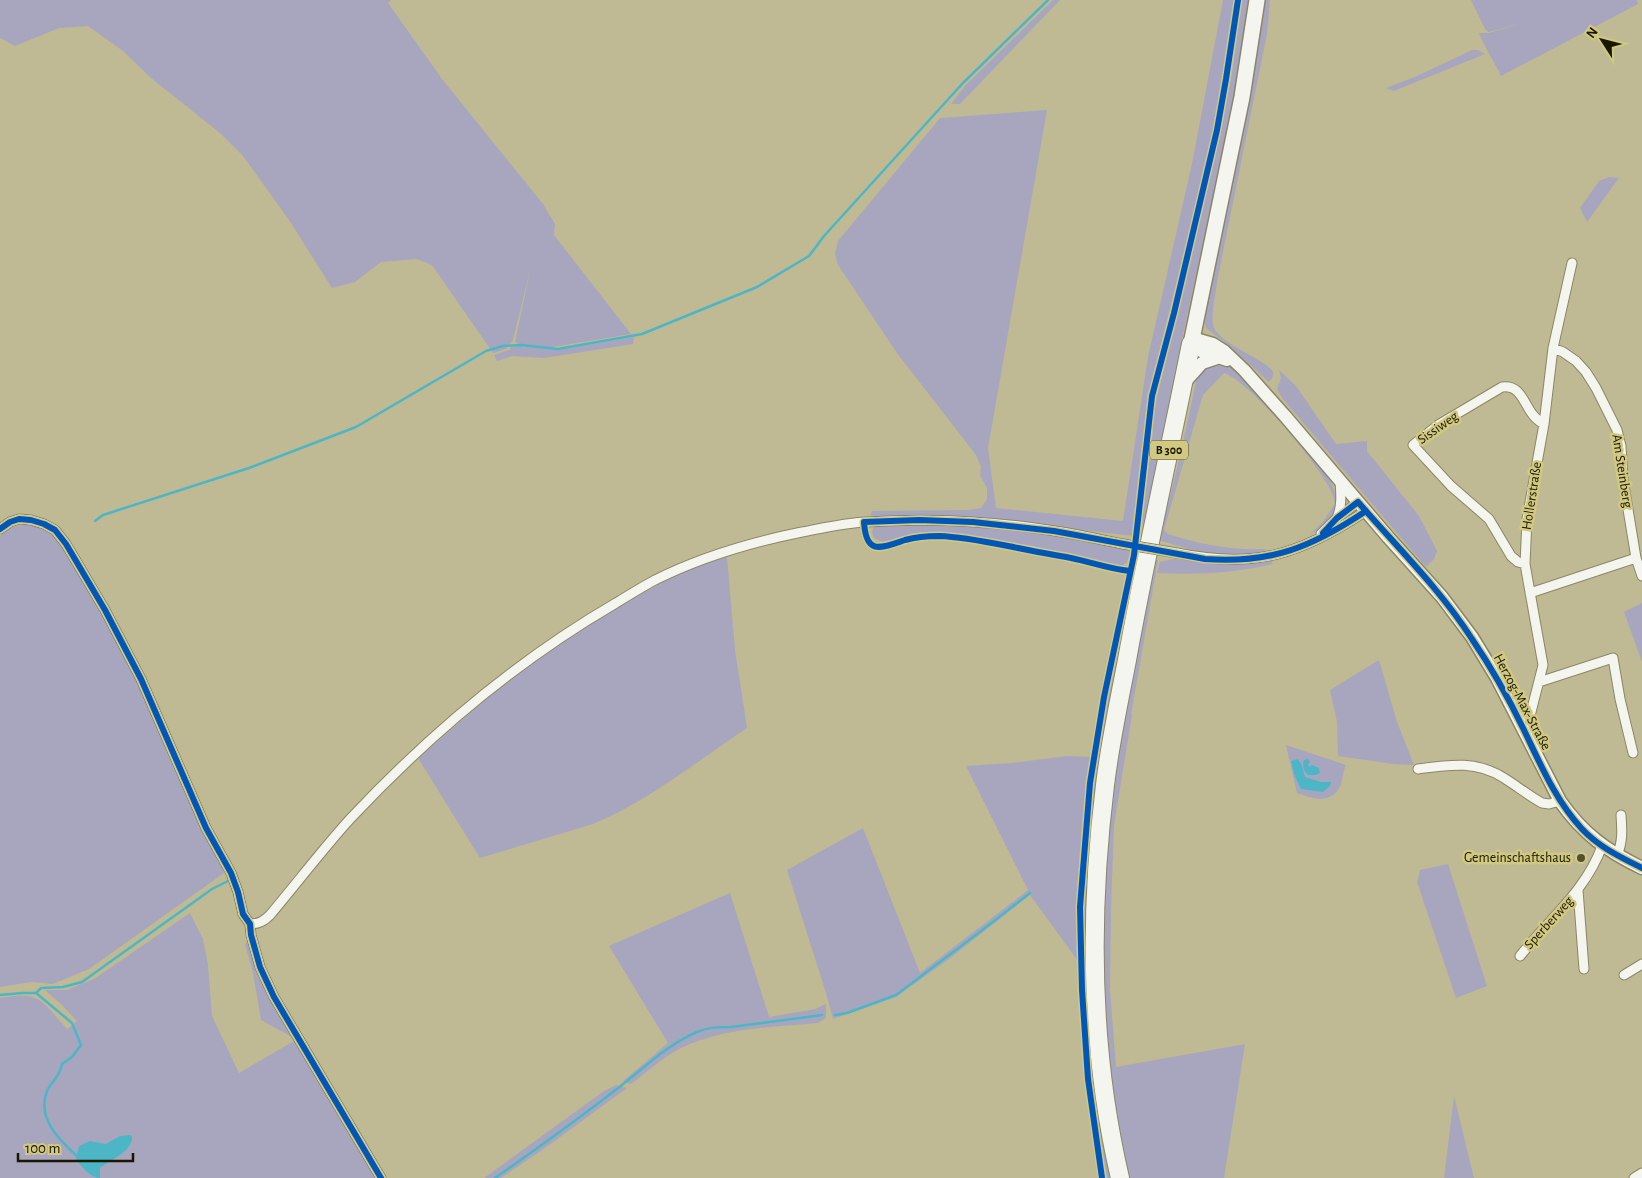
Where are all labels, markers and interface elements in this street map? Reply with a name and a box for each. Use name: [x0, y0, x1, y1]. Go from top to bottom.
north arrow: [1577, 15, 1627, 65]
text: N: [1584, 25, 1601, 41]
street label: Sissiweg: [1415, 409, 1461, 447]
street label: Am Steinberg: [1609, 433, 1635, 509]
road number: B 300: [1150, 440, 1188, 460]
street label: Hollerstraße: [1520, 461, 1544, 531]
street label: Herzog-Max-Straße: [1491, 652, 1553, 752]
place label: Gemeinschaftshaus: [1464, 851, 1571, 865]
marker: Gemeinschaftshaus: [1575, 852, 1587, 864]
street label: Sperberweg: [1522, 894, 1576, 952]
scale bar: [18, 1130, 132, 1162]
text: 100 m: [25, 1141, 60, 1156]

